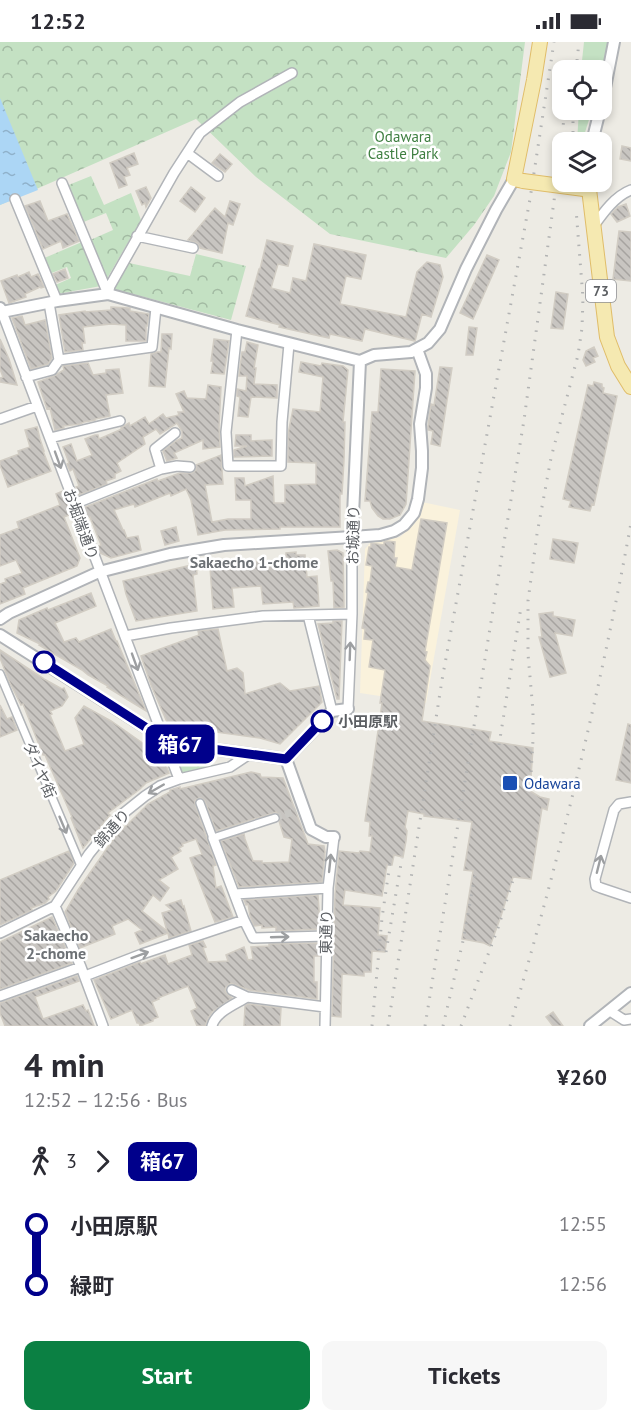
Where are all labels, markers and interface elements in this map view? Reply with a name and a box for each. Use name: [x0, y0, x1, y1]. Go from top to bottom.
text: 12:52: [30, 7, 86, 35]
map controls: [552, 60, 612, 192]
button: locate: [552, 60, 612, 120]
park label: Odawara Castle Park: [368, 127, 439, 163]
button: layers: [552, 132, 612, 192]
road number: 73: [586, 280, 616, 302]
one-way arrow: [53, 450, 64, 469]
street label: お堀端通り: [59, 486, 103, 562]
street label: お城通り: [343, 505, 363, 565]
district label: Sakaecho 1-chome: [190, 552, 318, 572]
one-way arrow: [345, 641, 356, 661]
unlabelled marker: [33, 651, 55, 673]
one-way arrow: [130, 652, 141, 671]
marker: 小田原駅: [311, 710, 333, 732]
place label: 小田原駅: [338, 712, 398, 731]
line badge: 箱67: [146, 724, 214, 764]
text: 箱67: [158, 731, 202, 758]
street label: ダイヤ街: [20, 739, 60, 801]
marker: Odawara: [501, 774, 519, 792]
place label: Odawara: [524, 774, 581, 793]
one-way arrow: [148, 784, 165, 796]
street label: 錦通り: [90, 805, 134, 851]
one-way arrow: [58, 816, 69, 834]
one-way arrow: [325, 853, 336, 873]
one-way arrow: [594, 855, 606, 874]
street label: 東通り: [316, 909, 336, 955]
district label: Sakaecho 2-chome: [24, 925, 89, 963]
one-way arrow: [269, 931, 289, 943]
one-way arrow: [130, 949, 149, 960]
text: 4 min: [24, 1043, 105, 1086]
text: ¥260: [557, 1063, 607, 1091]
text: 12:52 – 12:56 · Bus: [24, 1087, 188, 1113]
icon: walk: [24, 1145, 57, 1178]
icon: forward: [86, 1145, 119, 1178]
text: 3: [66, 1148, 77, 1174]
text: 箱67: [140, 1148, 185, 1175]
text: 12:55: [559, 1211, 607, 1237]
text: 小田原駅: [70, 1212, 158, 1240]
text: 12:56: [559, 1271, 607, 1297]
text: 緑町: [70, 1272, 114, 1300]
button: Start: [24, 1341, 310, 1410]
button: Tickets: [322, 1341, 607, 1410]

